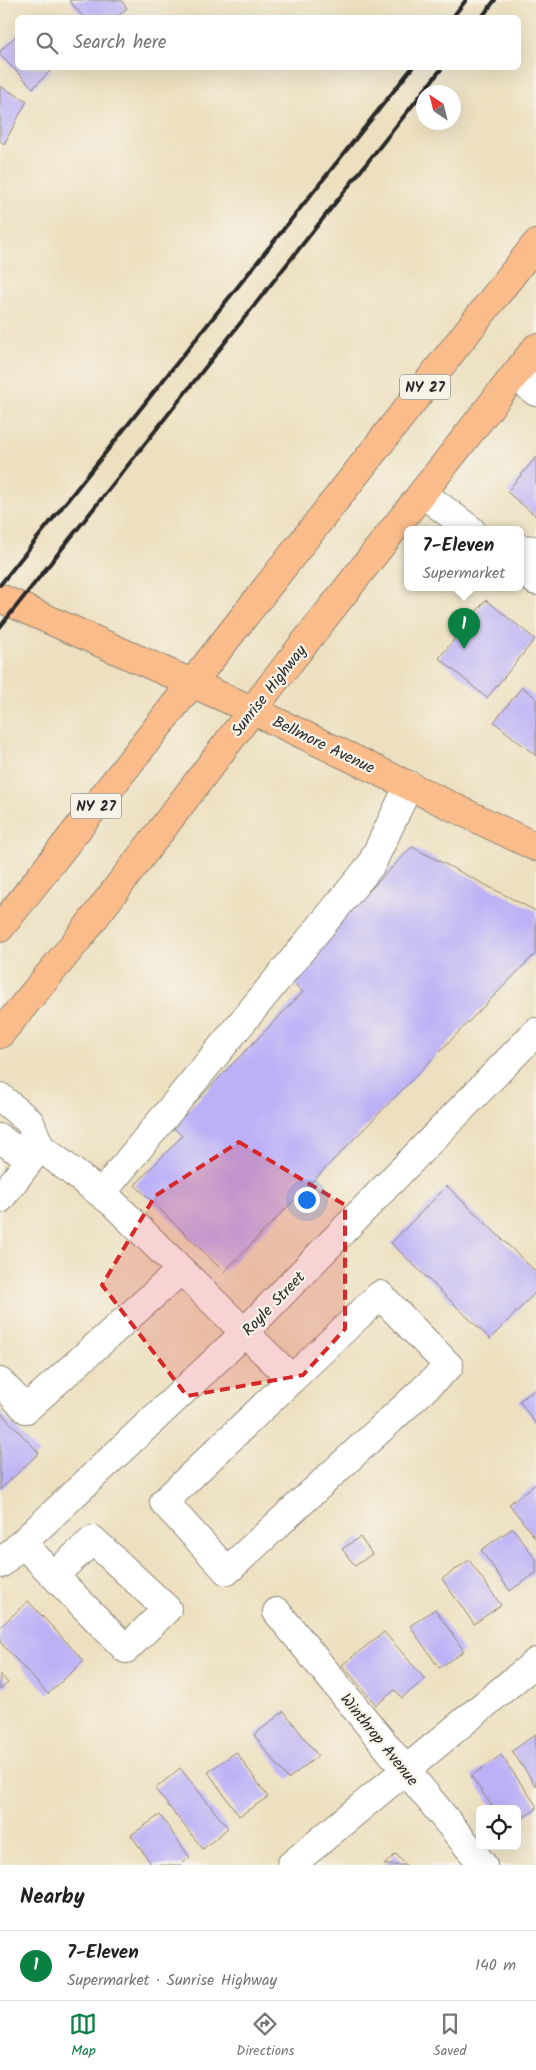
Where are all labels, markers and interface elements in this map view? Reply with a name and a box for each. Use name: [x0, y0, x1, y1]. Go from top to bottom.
search box: [15, 15, 521, 70]
text: Search here: [73, 28, 167, 58]
icon: search: [33, 29, 61, 57]
north arrow: [416, 85, 461, 130]
road number: NY 27: [400, 374, 450, 400]
popup: [404, 526, 524, 591]
text: 7-Eleven: [423, 531, 494, 561]
text: Supermarket: [423, 561, 505, 586]
pin: 1: [448, 608, 480, 649]
street label: Sunrise Highway: [225, 639, 313, 742]
street label: Bellmore Avenue: [268, 710, 379, 781]
road number: NY 27: [71, 794, 121, 818]
your location: [294, 1187, 320, 1213]
street label: Royle Street: [237, 1265, 312, 1342]
street label: Winthrop Avenue: [333, 1688, 424, 1792]
map controls: [476, 1805, 521, 1850]
button: locate: [476, 1805, 521, 1850]
text: Nearby: [20, 1881, 85, 1914]
text: 7-Eleven: [67, 1938, 139, 1968]
text: 1: [34, 1953, 38, 1978]
text: 140 m: [475, 1953, 516, 1978]
text: Supermarket · Sunrise Highway: [67, 1968, 277, 1993]
tab: Map: [69, 2010, 97, 2062]
tab: Directions: [236, 2010, 294, 2062]
tab: Saved: [433, 2010, 467, 2062]

